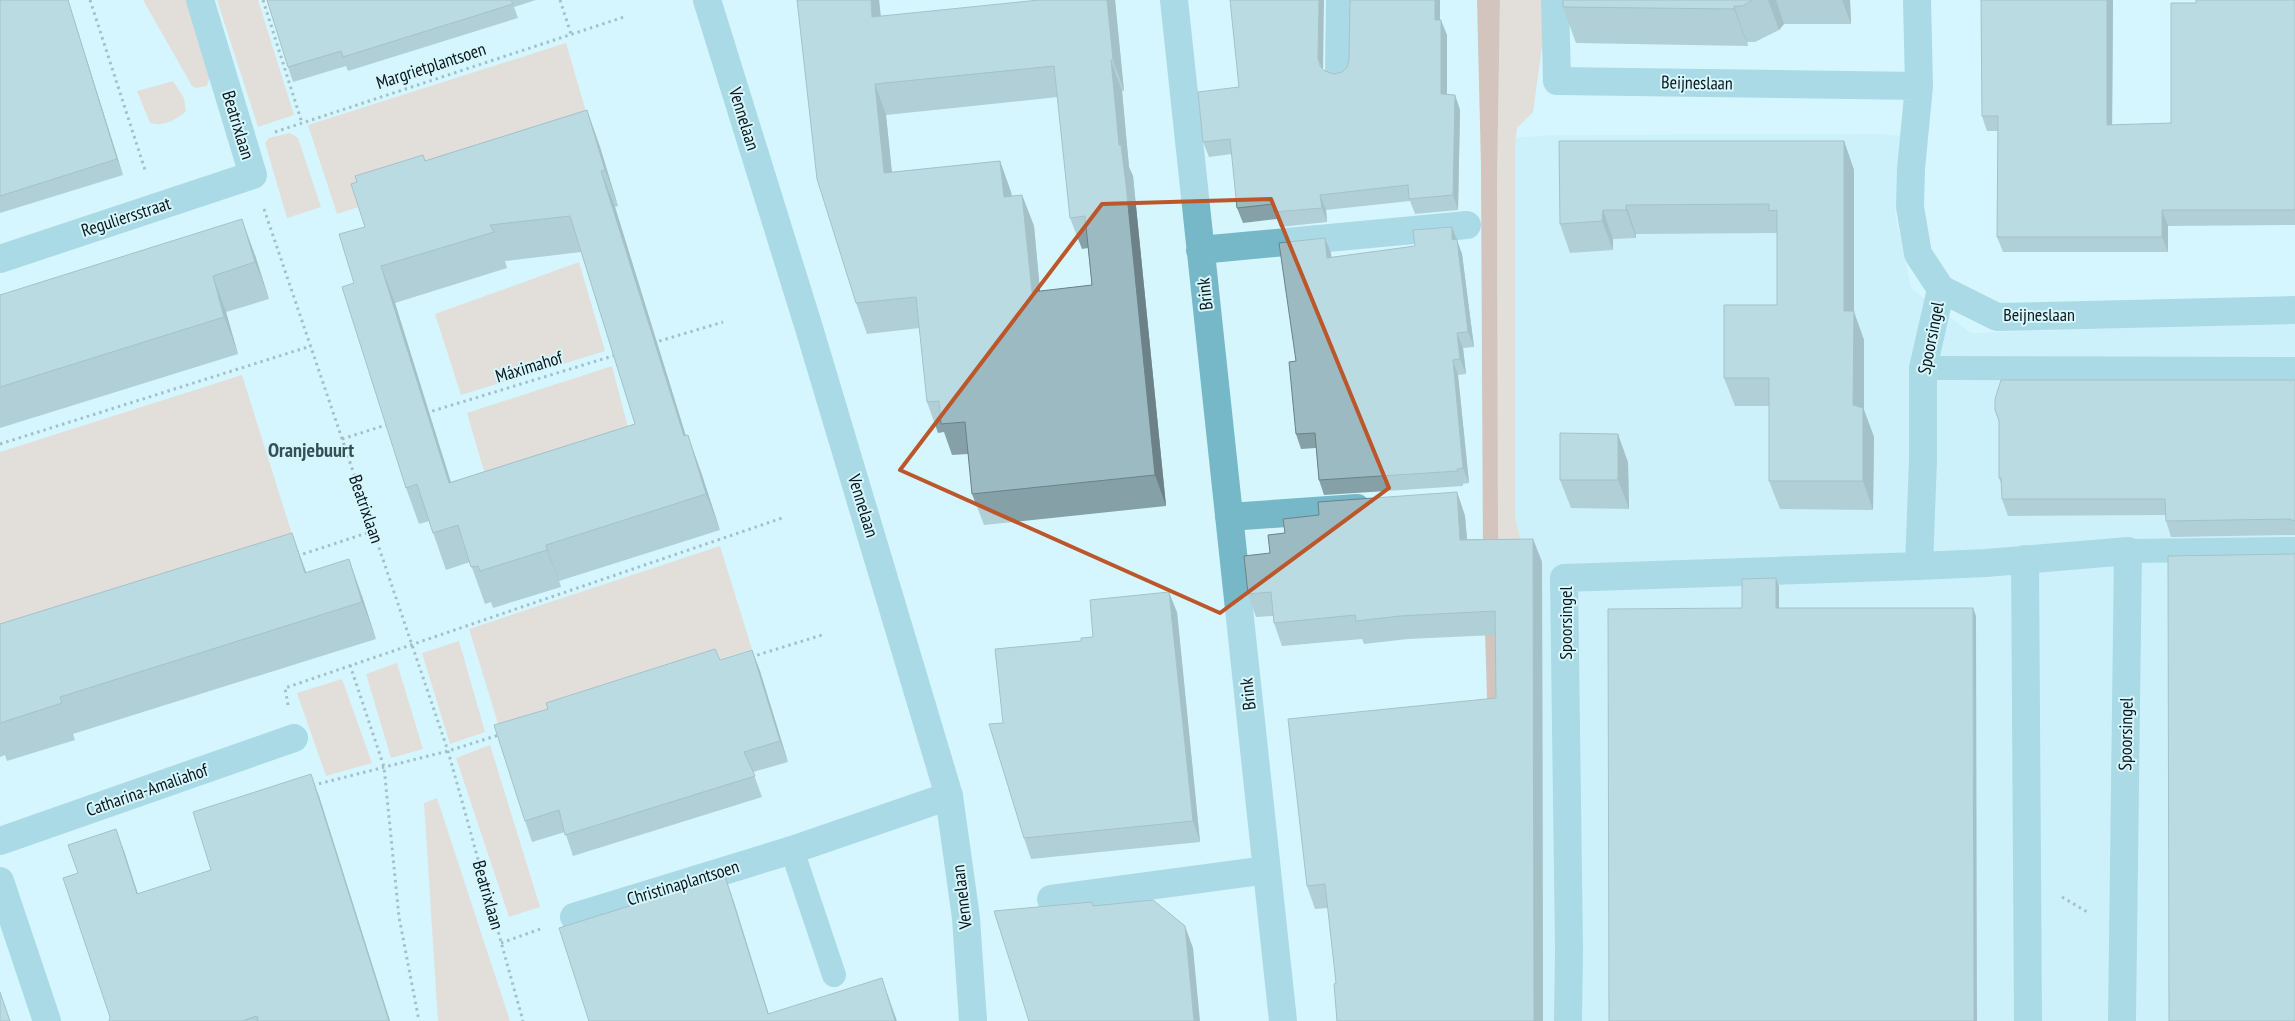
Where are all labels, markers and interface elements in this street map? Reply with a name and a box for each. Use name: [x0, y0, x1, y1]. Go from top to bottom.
street label: Margrietplantsoen: [373, 37, 489, 94]
street label: Beijneslaan: [1661, 70, 1733, 95]
street label: Vennelaan: [724, 84, 765, 153]
street label: Beatrixlaan: [217, 88, 260, 162]
street label: Reguliersstraat: [78, 191, 174, 242]
street label: Brink: [1191, 277, 1218, 311]
street label: Spoorsingel: [1912, 299, 1949, 376]
street label: Beijneslaan: [2003, 303, 2075, 326]
street label: Máximahof: [492, 345, 567, 388]
district label: Oranjebuurt: [268, 437, 354, 463]
street label: Vennelaan: [843, 471, 884, 540]
street label: Beatrixlaan: [344, 472, 389, 546]
street label: Spoorsingel: [1554, 586, 1577, 660]
street label: Brink: [1234, 677, 1261, 711]
street label: Spoorsingel: [2113, 696, 2138, 771]
street label: Catharina-Amaliahof: [83, 757, 212, 821]
street label: Christinaplantsoen: [624, 855, 742, 911]
street label: Beatrixlaan: [468, 858, 509, 932]
street label: Vennelaan: [946, 864, 977, 932]

